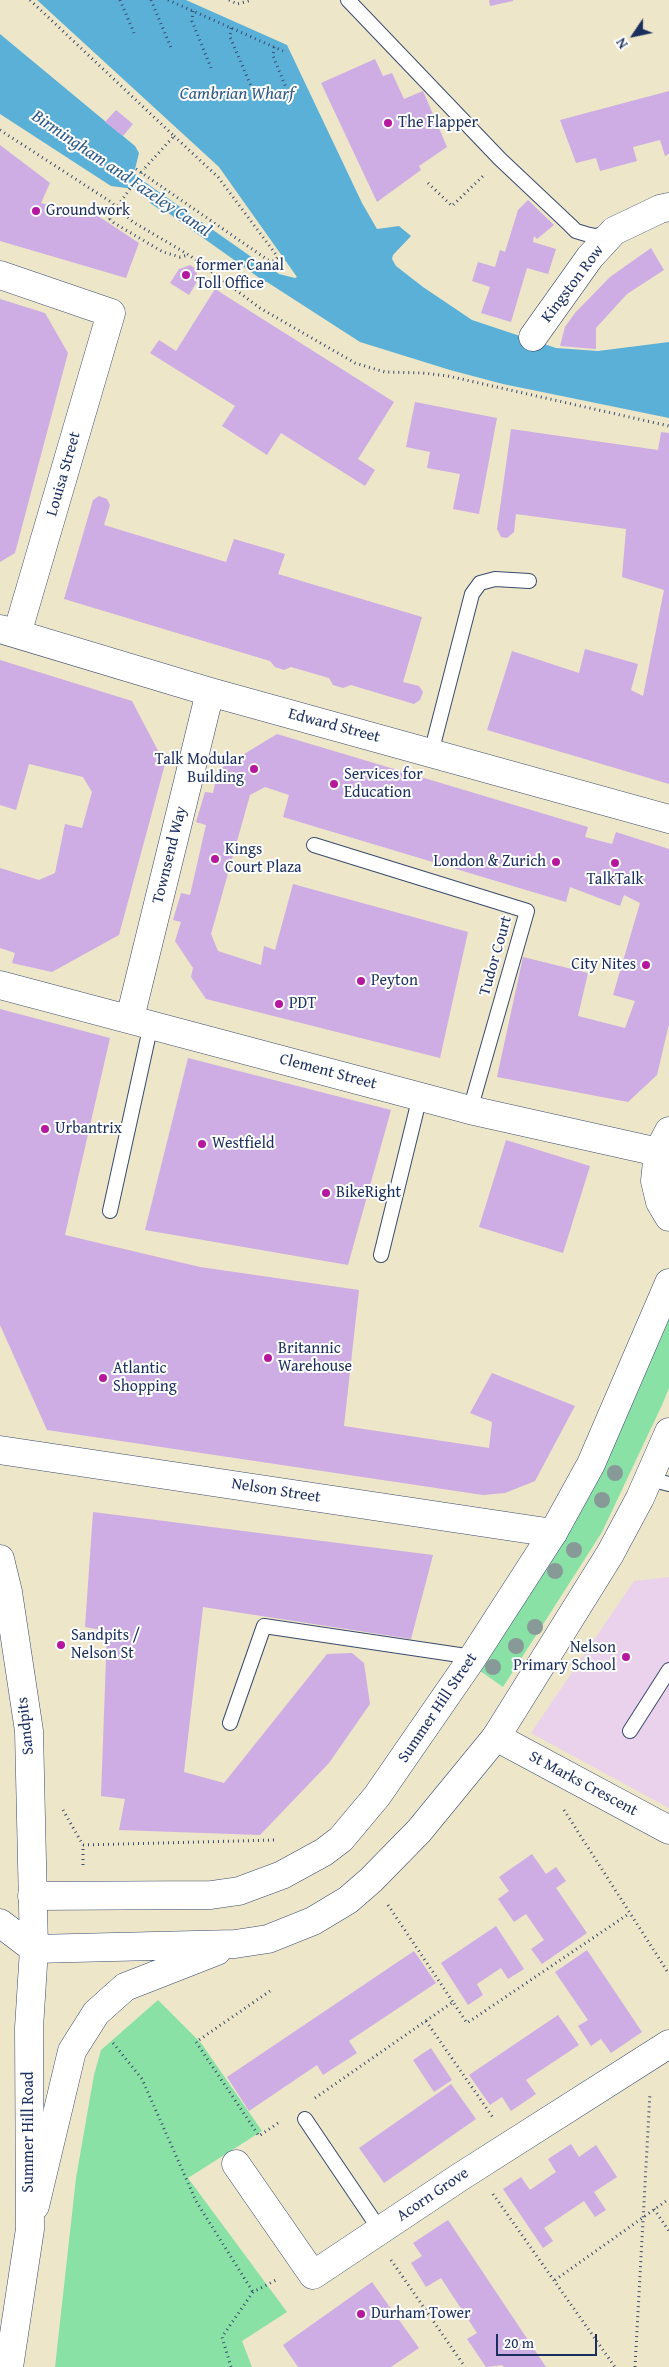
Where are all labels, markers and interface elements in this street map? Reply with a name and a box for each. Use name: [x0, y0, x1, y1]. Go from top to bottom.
north arrow: [609, 10, 659, 60]
text: N: [611, 34, 632, 53]
water label: Cambrian Wharf: [180, 83, 294, 105]
water label: Birmingham and Fazeley Canal: [27, 106, 215, 242]
place label: The Flapper: [398, 113, 478, 133]
marker: The Flapper: [382, 117, 394, 129]
place label: Groundwork: [46, 201, 130, 221]
marker: Groundwork: [30, 205, 42, 217]
street label: Kingston Row: [538, 241, 608, 327]
place label: former Canal Toll Office: [196, 256, 284, 294]
marker: former Canal Toll Office: [180, 269, 192, 281]
street label: Louisa Street: [43, 430, 85, 518]
street label: Edward Street: [286, 705, 382, 747]
place label: Talk Modular Building: [155, 750, 244, 788]
marker: Talk Modular Building: [248, 763, 260, 775]
place label: Services for Education: [344, 765, 423, 803]
marker: Services for Education: [328, 778, 340, 790]
street label: Townsend Way: [149, 804, 191, 906]
place label: Kings Court Plaza: [225, 840, 302, 878]
place label: London & Zurich: [433, 852, 546, 872]
marker: Kings Court Plaza: [209, 853, 221, 865]
marker: London & Zurich: [550, 856, 562, 868]
marker: TalkTalk: [609, 857, 621, 869]
place label: TalkTalk: [586, 870, 644, 890]
street label: Tudor Court: [475, 914, 517, 998]
place label: City Nites: [571, 955, 636, 975]
marker: City Nites: [640, 959, 652, 971]
place label: Peyton: [371, 971, 418, 991]
marker: Peyton: [355, 975, 367, 987]
place label: PDT: [289, 994, 316, 1014]
marker: PDT: [273, 998, 285, 1010]
street label: Clement Street: [277, 1050, 379, 1094]
place label: Urbantrix: [55, 1119, 122, 1139]
marker: Urbantrix: [39, 1123, 51, 1135]
place label: Westfield: [212, 1134, 275, 1154]
marker: Westfield: [196, 1138, 208, 1150]
place label: BikeRight: [336, 1183, 401, 1203]
marker: BikeRight: [320, 1187, 332, 1199]
place label: Britannic Warehouse: [278, 1339, 352, 1377]
marker: Britannic Warehouse: [262, 1352, 274, 1364]
place label: Atlantic Shopping: [113, 1359, 177, 1397]
marker: Atlantic Shopping: [97, 1372, 109, 1384]
street label: Nelson Street: [230, 1474, 322, 1508]
place label: Sandpits / Nelson St: [71, 1626, 140, 1664]
place label: Nelson Primary School: [513, 1638, 616, 1676]
marker: Sandpits / Nelson St: [55, 1639, 67, 1651]
street label: Summer Hill Street: [394, 1649, 482, 1767]
marker: Nelson Primary School: [620, 1651, 632, 1663]
street label: Sandpits: [13, 1696, 39, 1756]
street label: St Marks Crescent: [525, 1747, 641, 1821]
street label: Summer Hill Road: [19, 2071, 39, 2193]
street label: Acorn Grove: [393, 2164, 473, 2226]
place label: Durham Tower: [371, 2304, 471, 2324]
marker: Durham Tower: [355, 2308, 367, 2320]
scale bar: [499, 2324, 600, 2356]
text: 20 m: [504, 2332, 534, 2353]

